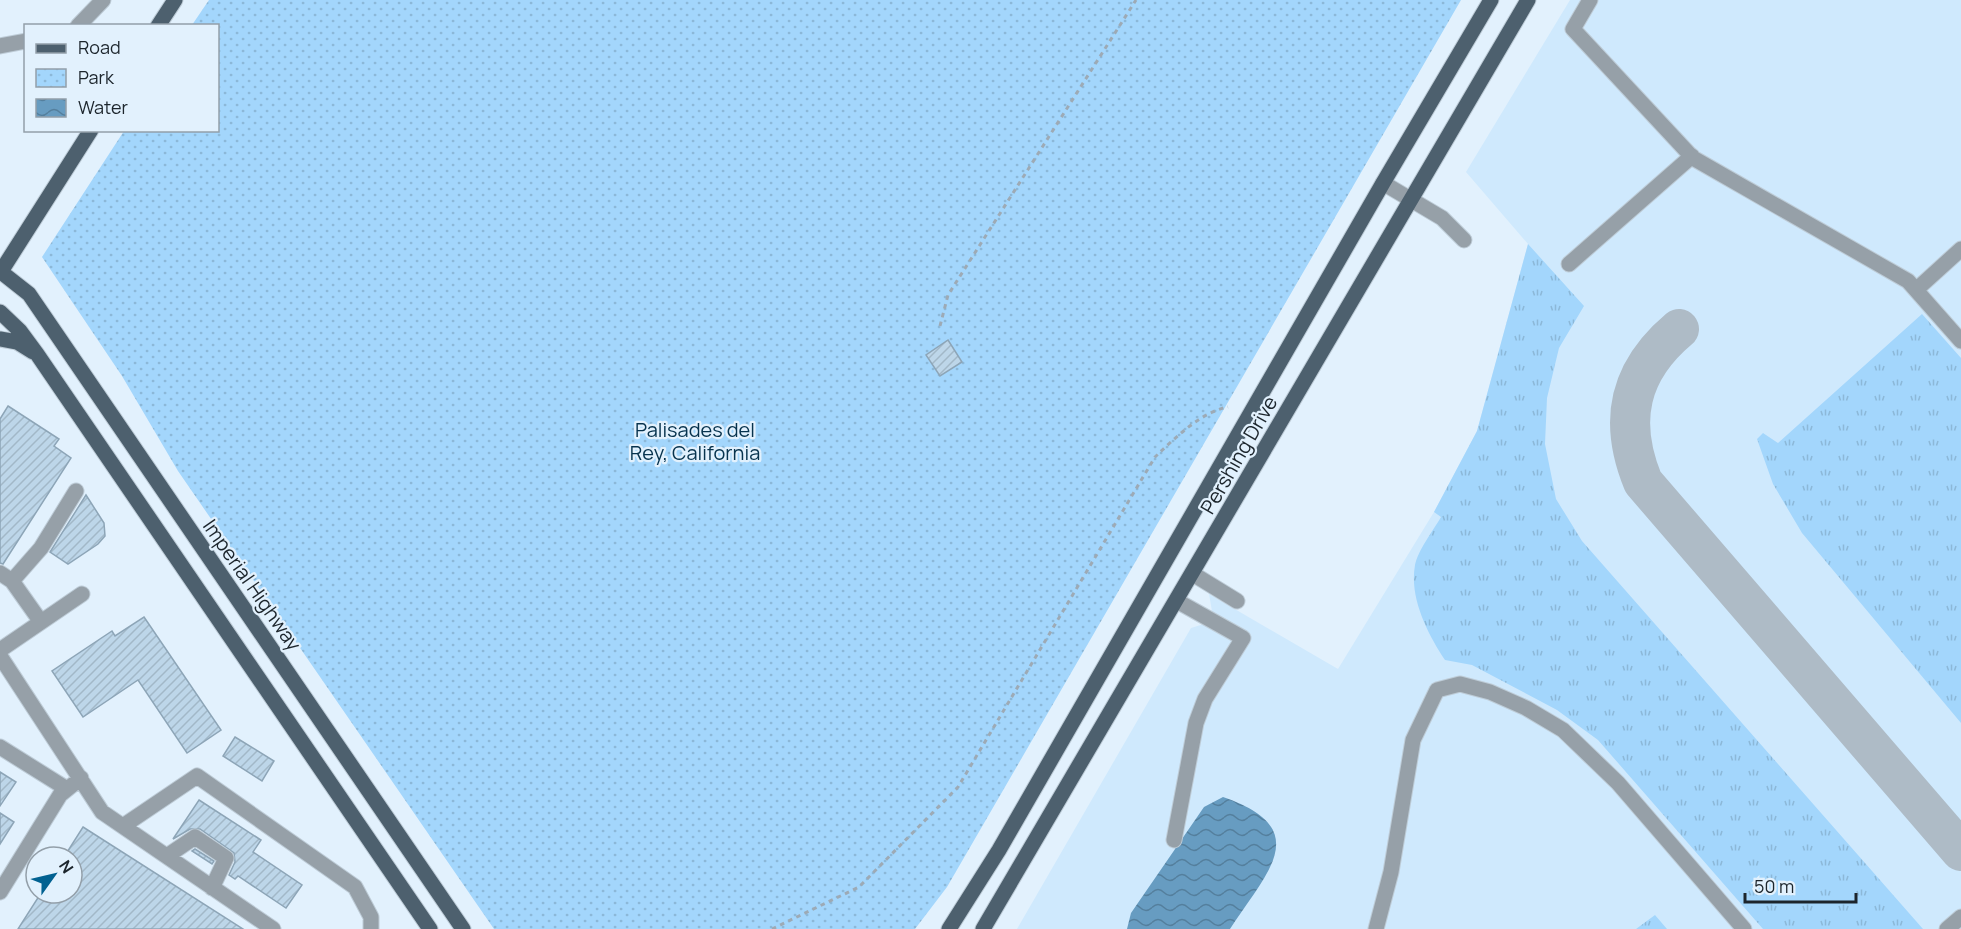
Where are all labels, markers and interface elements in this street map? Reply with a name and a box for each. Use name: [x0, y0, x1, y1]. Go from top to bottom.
legend: [24, 24, 219, 132]
text: Road: [78, 35, 121, 59]
text: Park: [78, 65, 115, 89]
text: Water: [78, 95, 128, 119]
street label: Pershing Drive: [1194, 391, 1283, 519]
park label: Palisades del Rey, California: [630, 416, 760, 466]
street label: Imperial Highway: [197, 514, 308, 656]
north arrow: [24, 845, 84, 905]
text: N: [54, 856, 79, 878]
scale bar: [1745, 866, 1856, 904]
text: 50 m: [1754, 874, 1794, 898]

